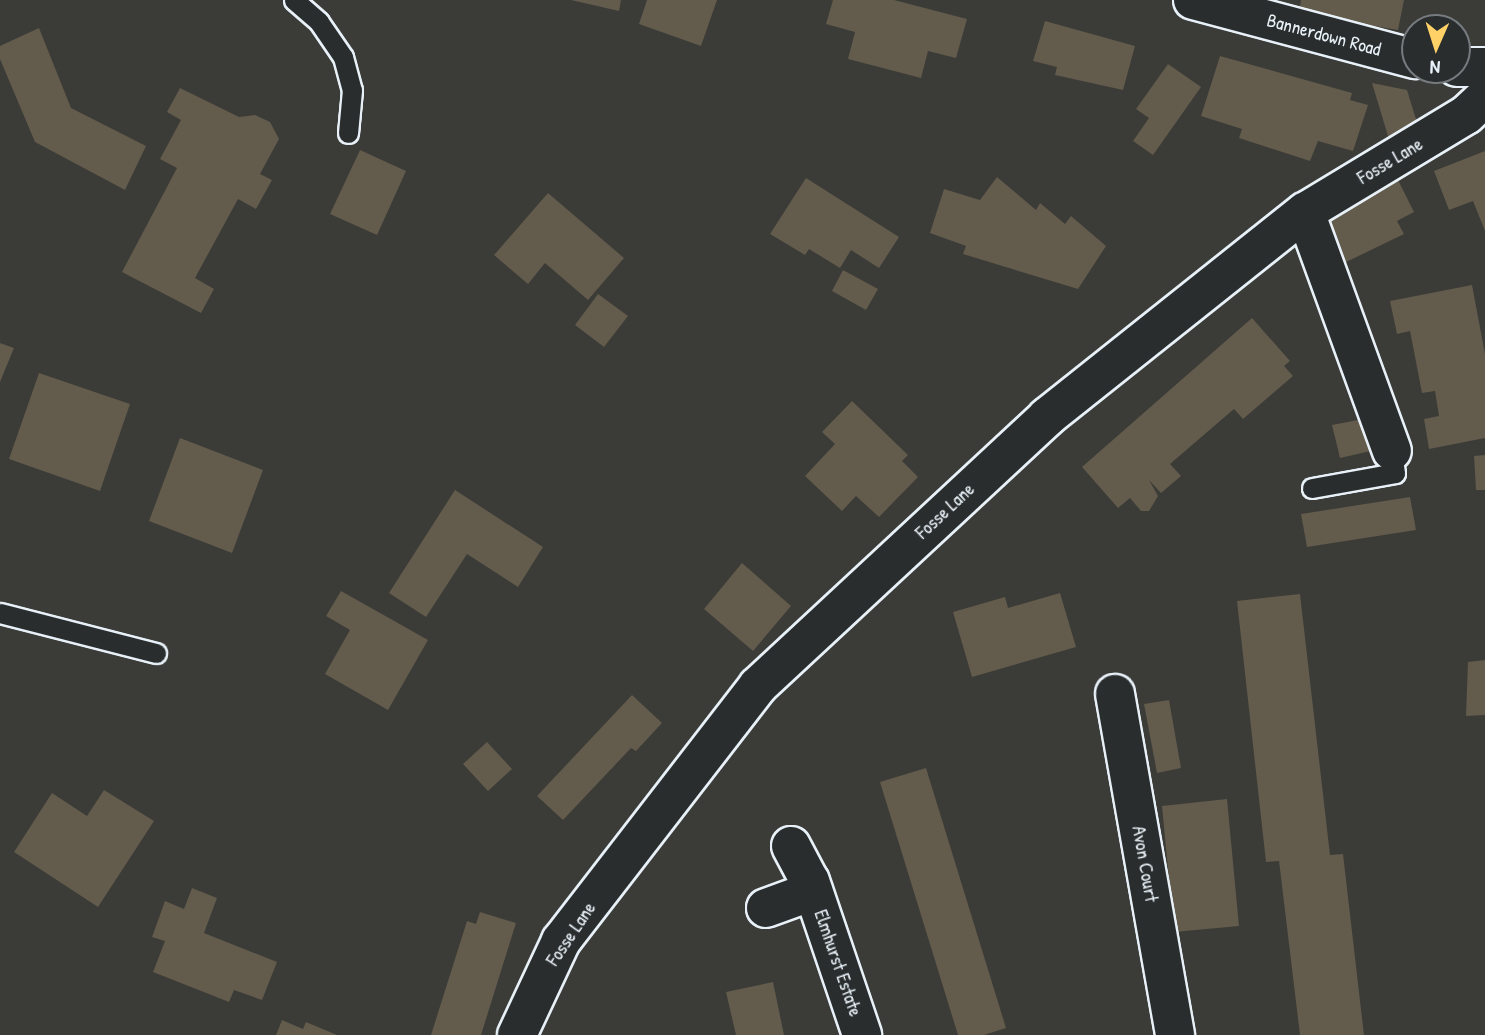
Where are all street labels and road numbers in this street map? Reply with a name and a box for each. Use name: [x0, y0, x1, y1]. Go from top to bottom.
street label: Bannerdown Road: [1264, 9, 1384, 61]
street label: Fosse Lane: [1353, 133, 1427, 189]
street label: Fosse Lane: [911, 478, 979, 544]
street label: Avon Court: [1127, 824, 1163, 904]
street label: Fosse Lane: [541, 898, 601, 970]
street label: Elmhurst Estate: [809, 907, 867, 1019]

